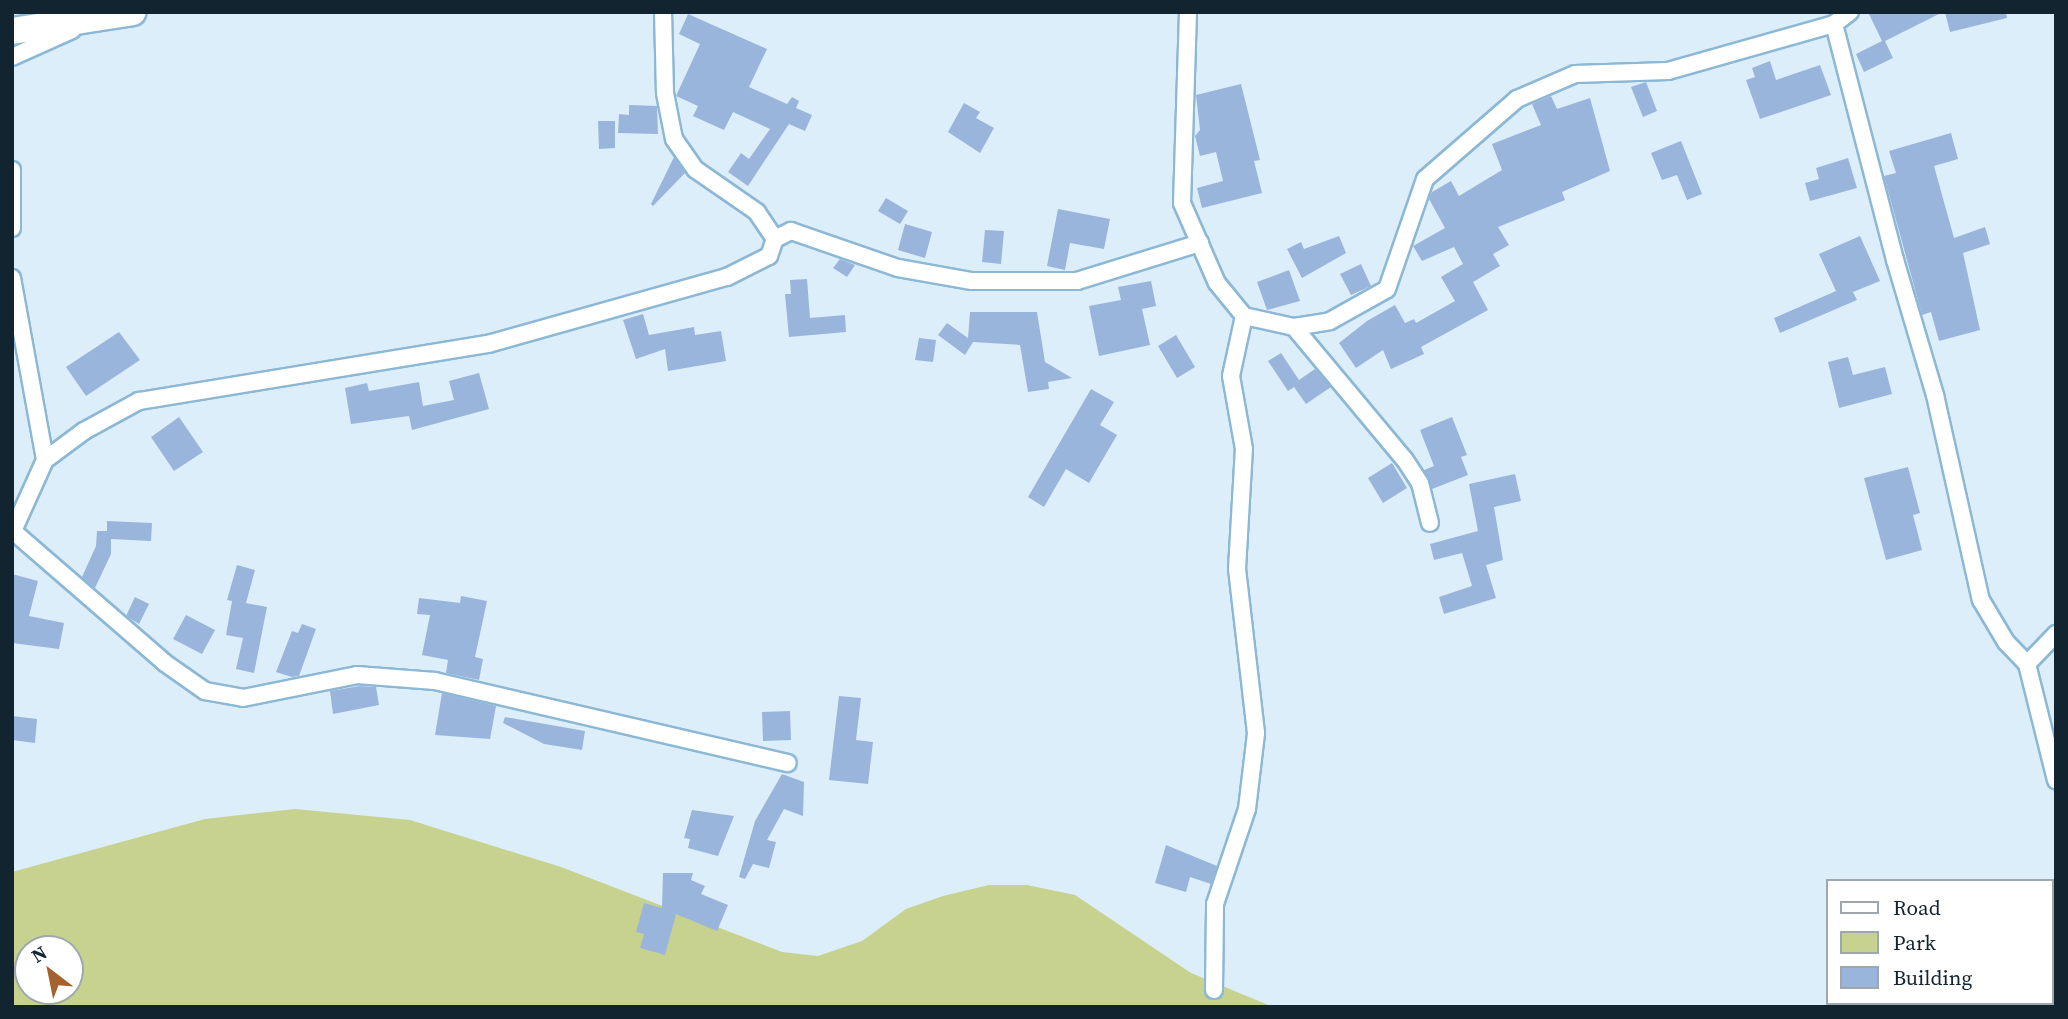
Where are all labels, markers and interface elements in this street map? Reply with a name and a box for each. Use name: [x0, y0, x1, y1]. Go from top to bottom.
legend: [1826, 879, 2054, 1005]
text: Road: [1893, 893, 1941, 922]
text: Park: [1893, 928, 1936, 957]
north arrow: [14, 935, 84, 1005]
text: N: [26, 939, 52, 969]
text: Building: [1893, 963, 1972, 992]

